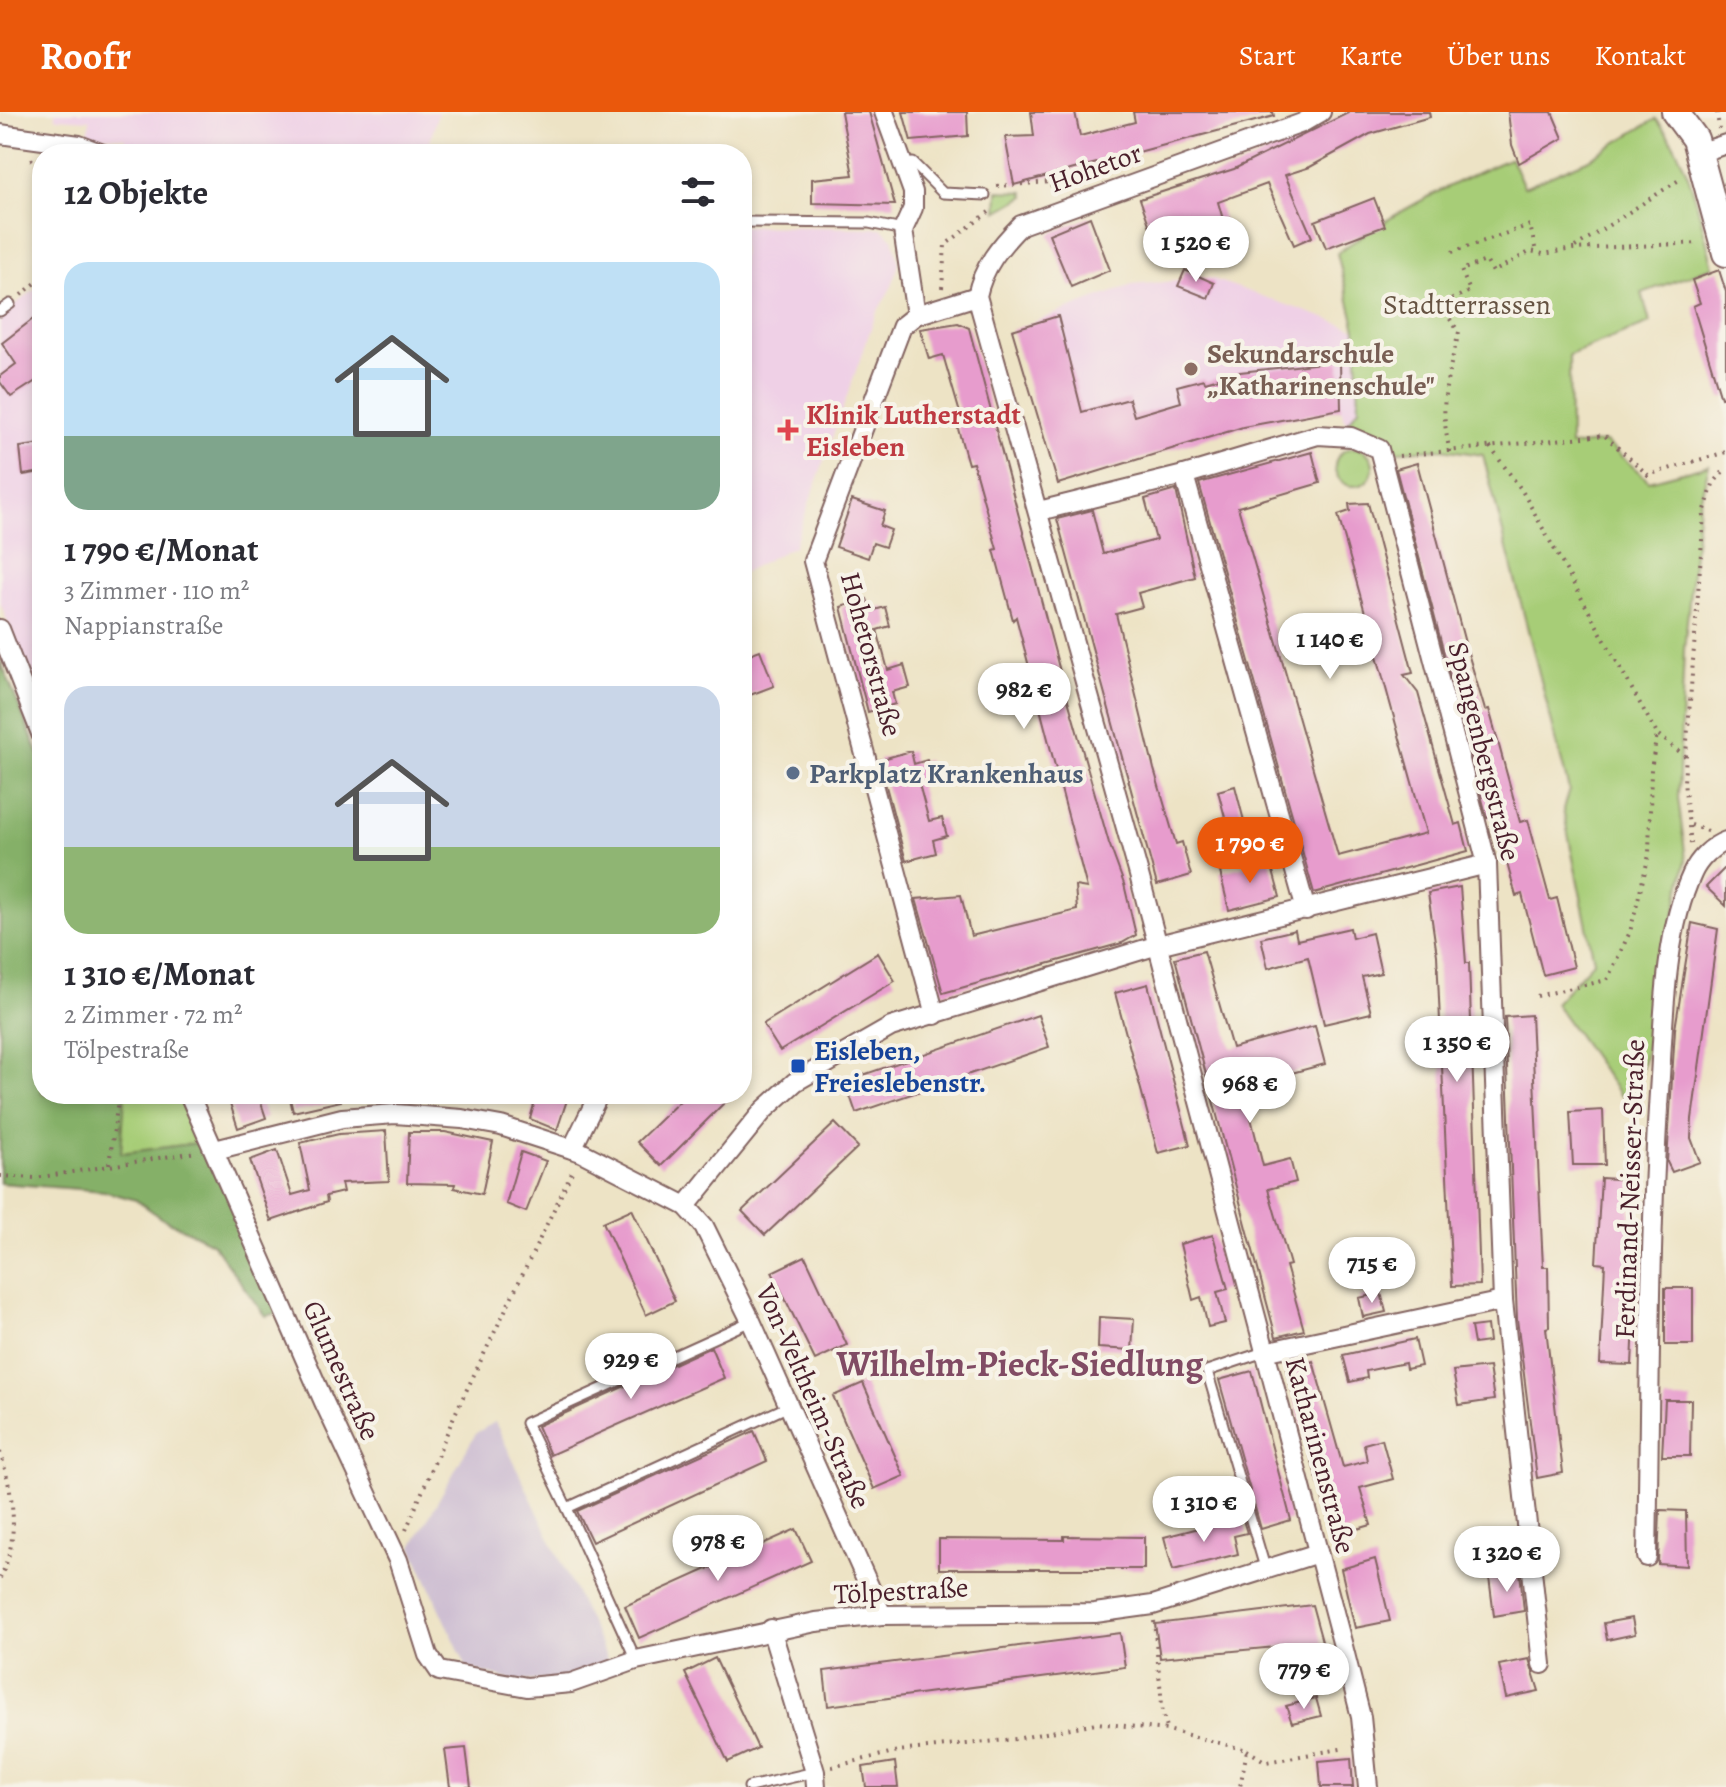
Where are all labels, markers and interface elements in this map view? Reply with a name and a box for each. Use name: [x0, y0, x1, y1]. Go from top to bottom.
text: Roofr: [40, 30, 131, 82]
text: Start: [1239, 37, 1296, 75]
text: Karte: [1340, 37, 1403, 75]
text: Über uns: [1447, 37, 1551, 75]
text: Kontakt: [1595, 37, 1686, 75]
street label: Hohetor: [1044, 134, 1147, 202]
text: 12 Objekte: [64, 169, 208, 216]
icon: filters: [676, 170, 720, 214]
pin: 1 520 €: [1122, 216, 1270, 284]
text: 1 520 €: [1161, 224, 1231, 259]
park label: Stadtterrassen: [1383, 286, 1551, 324]
icon: home: [320, 314, 464, 458]
place label: Sekundarschule „Katharinenschule": [1207, 335, 1435, 405]
marker: Sekundarschule „Katharinenschule": [1182, 360, 1200, 378]
place label: Klinik Lutherstadt Eisleben: [806, 396, 1021, 466]
marker: Klinik Lutherstadt Eisleben: [777, 419, 799, 441]
text: 1 790 €/Monat: [64, 526, 259, 573]
street label: Hohetorstraße: [831, 568, 911, 741]
text: 3 Zimmer · 110 m²: [64, 573, 249, 608]
text: Nappianstraße: [64, 608, 223, 643]
pin: 1 140 €: [1256, 613, 1404, 681]
text: 1 140 €: [1296, 621, 1364, 656]
street label: Spangenbergstraße: [1438, 638, 1530, 865]
pin: 982 €: [968, 663, 1080, 731]
text: 982 €: [996, 671, 1052, 706]
icon: home: [320, 738, 464, 882]
place label: Parkplatz Krankenhaus: [809, 755, 1084, 793]
marker: Parkplatz Krankenhaus: [784, 764, 802, 782]
pin: 1 790 €: [1176, 817, 1324, 885]
text: 1 790 €: [1215, 825, 1285, 860]
text: 1 310 €/Monat: [64, 950, 255, 997]
text: 2 Zimmer · 72 m²: [64, 997, 243, 1032]
pin: 1 350 €: [1383, 1016, 1531, 1084]
text: 1 350 €: [1423, 1024, 1491, 1059]
text: Tölpestraße: [64, 1032, 189, 1067]
place label: Eisleben, Freieslebenstr.: [814, 1032, 986, 1102]
street label: Ferdinand-Neisser-Straße: [1606, 1038, 1654, 1340]
marker: Eisleben, Freieslebenstr.: [789, 1057, 807, 1075]
pin: 968 €: [1194, 1057, 1306, 1125]
text: 968 €: [1222, 1065, 1278, 1100]
pin: 715 €: [1316, 1237, 1428, 1305]
text: 715 €: [1347, 1245, 1397, 1280]
street label: Von-Veltheim-Straße: [746, 1277, 880, 1515]
street label: Glumestraße: [293, 1294, 389, 1446]
pin: 929 €: [575, 1333, 687, 1401]
district label: Wilhelm-Pieck-Siedlung: [836, 1339, 1204, 1388]
text: 929 €: [603, 1341, 659, 1376]
street label: Katharinenstraße: [1275, 1353, 1365, 1558]
pin: 1 310 €: [1130, 1476, 1278, 1544]
text: 1 310 €: [1171, 1484, 1237, 1519]
pin: 978 €: [662, 1515, 774, 1583]
text: 978 €: [690, 1523, 746, 1558]
pin: 1 320 €: [1433, 1526, 1581, 1594]
text: 1 320 €: [1472, 1534, 1542, 1569]
street label: Tölpestraße: [833, 1568, 969, 1613]
pin: 779 €: [1248, 1643, 1360, 1711]
text: 779 €: [1277, 1651, 1331, 1686]

